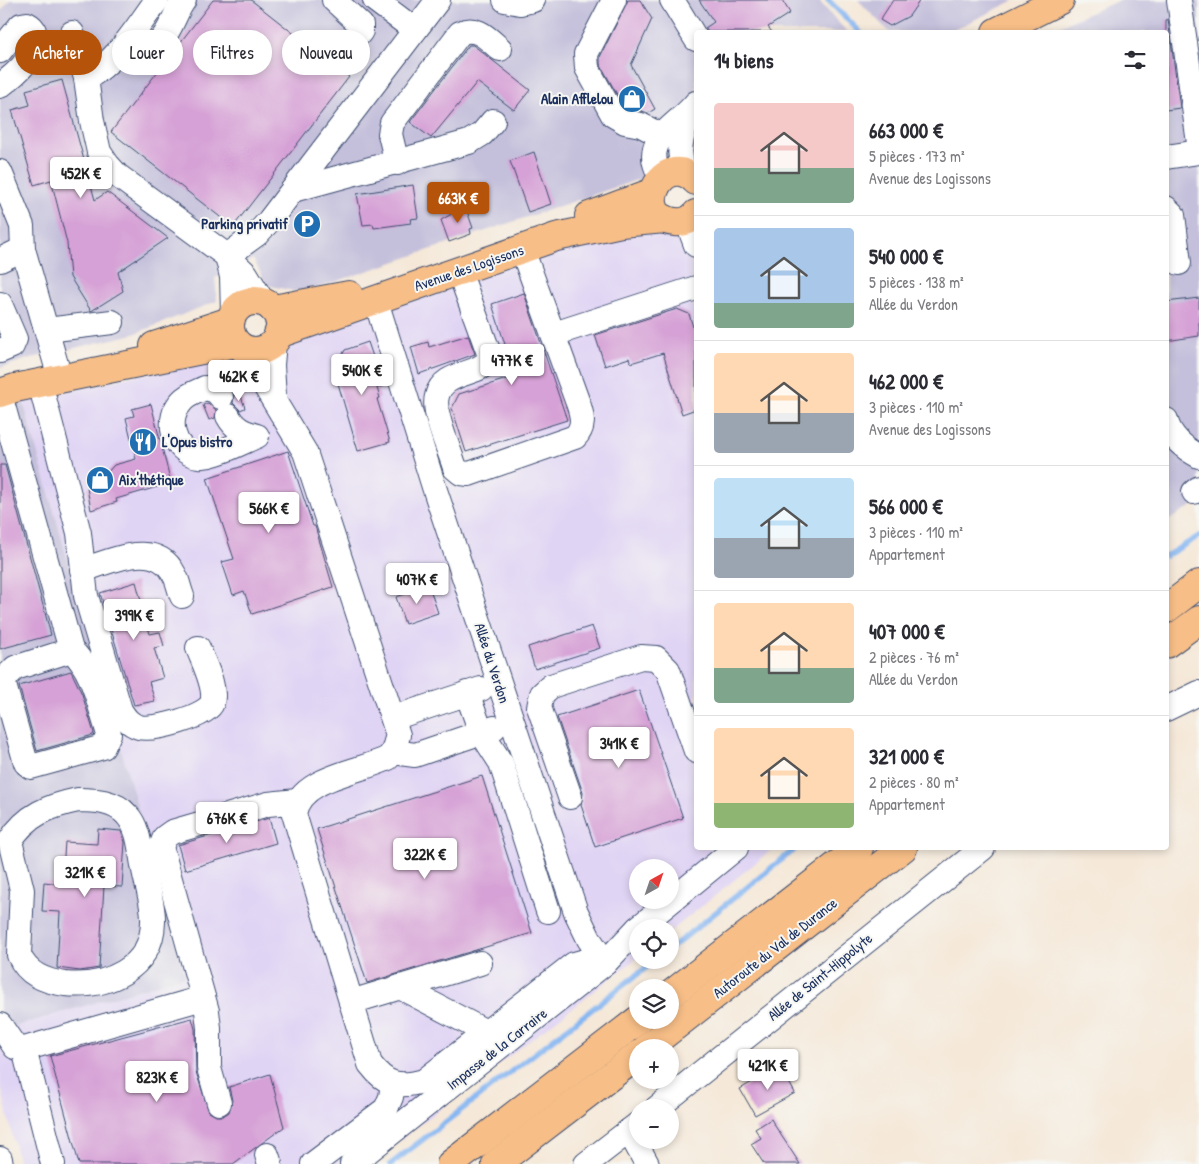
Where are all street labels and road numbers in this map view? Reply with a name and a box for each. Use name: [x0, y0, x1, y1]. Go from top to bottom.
street label: Avenue des Logissons: [411, 239, 527, 296]
street label: Allée du Verdon: [470, 620, 515, 706]
street label: Autoroute du Val de Durance: [708, 892, 841, 1003]
street label: Allée de Saint-Hippolyte: [763, 928, 877, 1025]
street label: Impasse de la Carraire: [442, 1003, 551, 1095]

